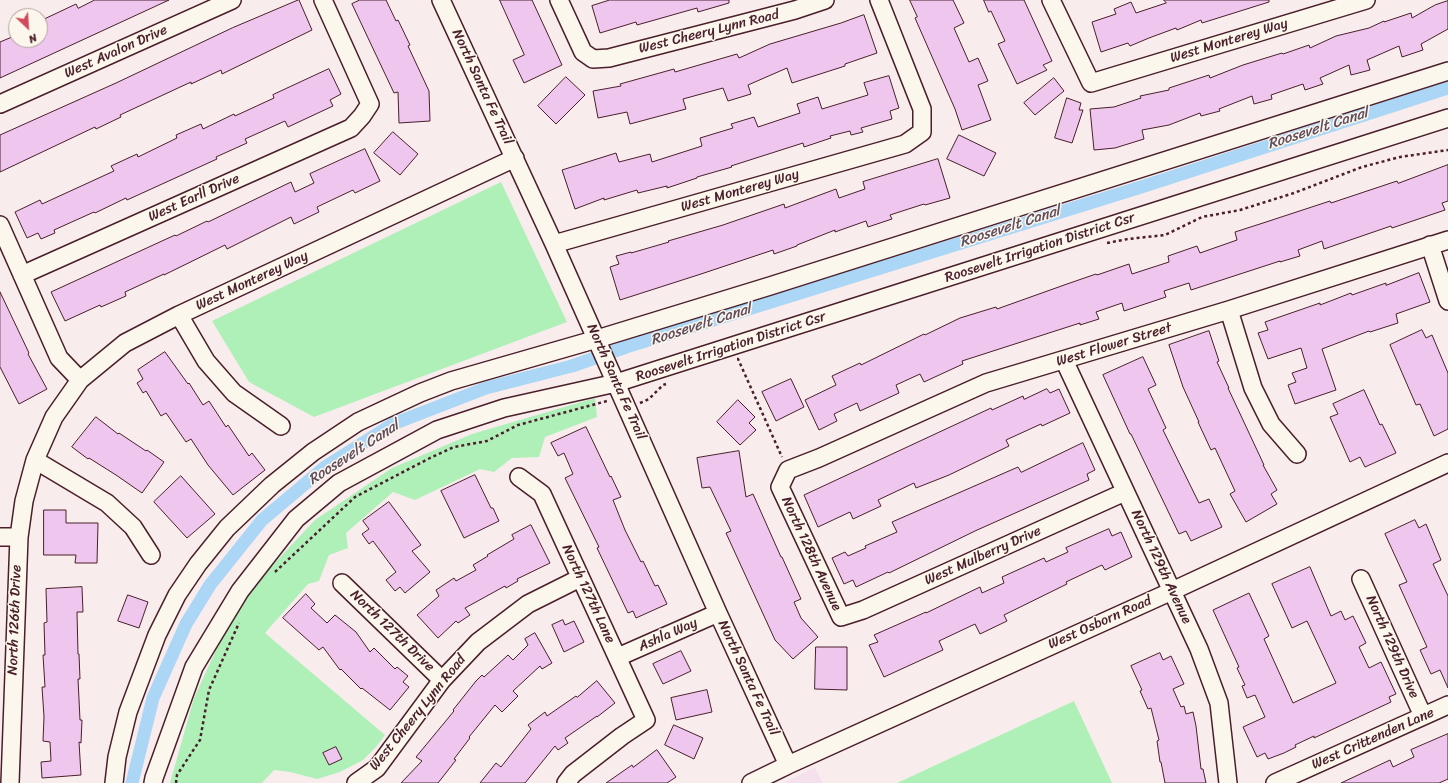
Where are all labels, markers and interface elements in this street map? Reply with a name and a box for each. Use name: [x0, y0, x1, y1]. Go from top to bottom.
street label: West Cheery Lynn Road: [637, 6, 781, 58]
north arrow: [8, 8, 48, 48]
street label: West Monterey Way: [1168, 15, 1290, 67]
street label: West Avalon Drive: [62, 22, 170, 82]
street label: North Santa Fe Trail: [448, 27, 516, 147]
text: N: [25, 28, 40, 49]
water label: Roosevelt Canal: [1265, 104, 1371, 154]
street label: West Monterey Way: [679, 166, 801, 216]
street label: West Earll Drive: [146, 170, 242, 226]
water label: Roosevelt Canal: [957, 202, 1063, 252]
street label: Roosevelt Irrigation District Csr: [943, 209, 1137, 287]
street label: West Monterey Way: [193, 248, 311, 314]
water label: Roosevelt Canal: [648, 300, 754, 350]
street label: Roosevelt Irrigation District Csr: [634, 308, 828, 386]
street label: West Flower Street: [1054, 319, 1174, 371]
street label: North Santa Fe Trail: [583, 321, 649, 443]
water label: Roosevelt Canal: [305, 417, 403, 489]
street label: North 128th Avenue: [777, 494, 845, 614]
street label: North 129th Avenue: [1127, 507, 1195, 627]
street label: West Mulberry Drive: [922, 523, 1044, 589]
street label: North 127th Lane: [558, 542, 618, 646]
street label: North 126th Drive: [5, 565, 25, 675]
street label: North 127th Drive: [346, 587, 438, 675]
street label: West Osborn Road: [1046, 593, 1154, 653]
street label: North 129th Drive: [1362, 593, 1422, 701]
street label: Ashla Way: [636, 615, 700, 655]
street label: North Santa Fe Trail: [714, 618, 782, 738]
street label: West Cheery Lynn Road: [366, 652, 470, 774]
street label: West Crittenden Lane: [1309, 704, 1437, 774]

